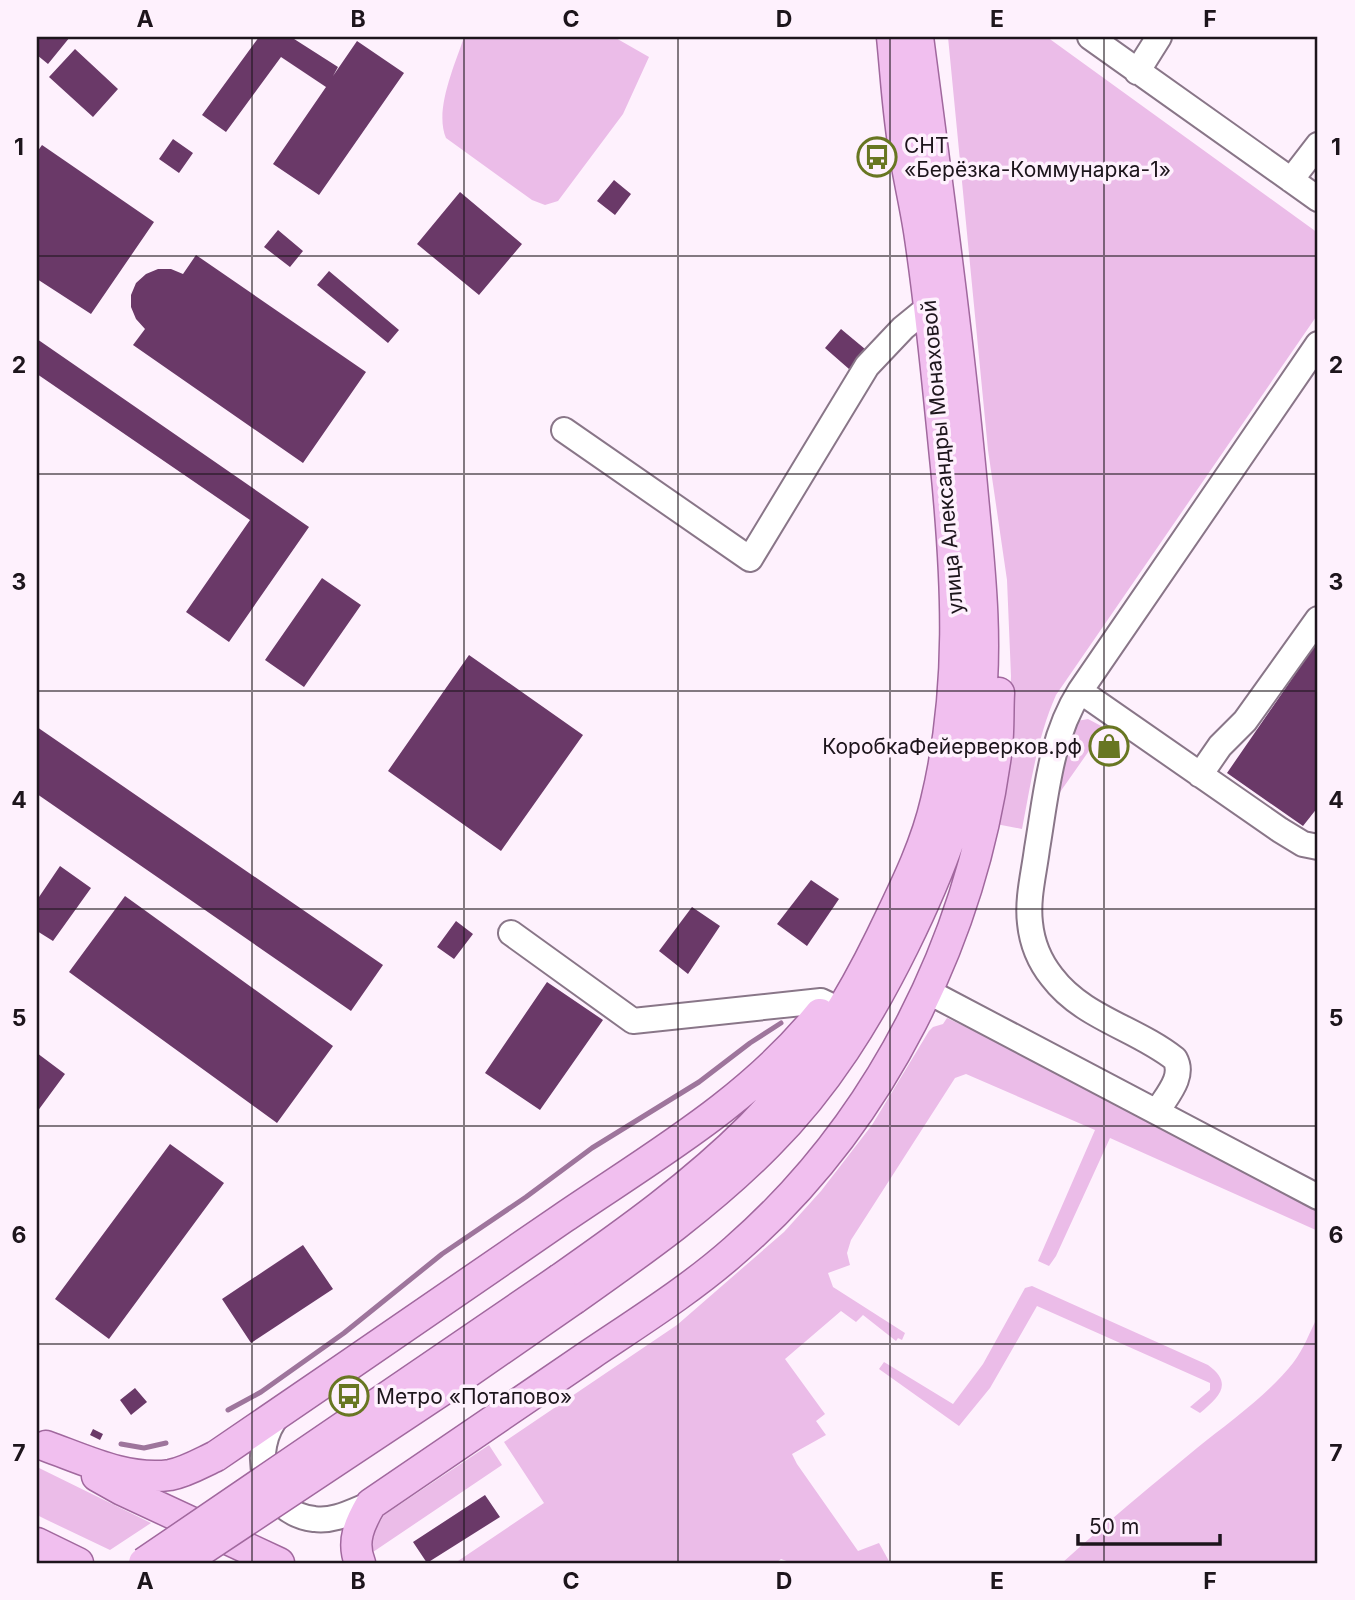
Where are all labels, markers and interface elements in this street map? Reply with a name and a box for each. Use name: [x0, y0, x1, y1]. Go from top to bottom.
text: A: [136, 5, 154, 33]
text: B: [350, 5, 366, 33]
text: C: [562, 5, 580, 33]
text: D: [776, 5, 792, 33]
text: E: [990, 5, 1004, 33]
text: F: [1203, 5, 1217, 33]
text: 1: [14, 133, 24, 161]
place label: СНТ «Берёзка-Коммунарка-1»: [904, 133, 1171, 182]
text: 1: [1331, 133, 1341, 161]
bus stop icon: СНТ «Берёзка-Коммунарка-1»: [856, 136, 898, 178]
street label: улица Александры Монаховой: [916, 299, 968, 615]
text: 2: [12, 351, 26, 379]
text: 2: [1329, 351, 1343, 379]
text: 3: [12, 568, 26, 596]
text: 3: [1329, 568, 1343, 596]
shop icon: КоробкаФейерверков.рф: [1088, 725, 1130, 767]
place label: КоробкаФейерверков.рф: [822, 734, 1082, 759]
text: 4: [11, 786, 27, 814]
text: 4: [1328, 786, 1344, 814]
text: 5: [12, 1004, 26, 1032]
text: 5: [1329, 1004, 1343, 1032]
text: 6: [12, 1221, 26, 1249]
text: 6: [1329, 1221, 1343, 1249]
bus stop icon: Метро «Потапово»: [328, 1375, 370, 1417]
place label: Метро «Потапово»: [376, 1384, 572, 1409]
text: 7: [12, 1439, 26, 1467]
text: 7: [1329, 1439, 1343, 1467]
scale bar: [1078, 1502, 1220, 1546]
text: 50 m: [1089, 1514, 1139, 1539]
text: A: [136, 1567, 154, 1595]
text: B: [350, 1567, 366, 1595]
text: C: [562, 1567, 580, 1595]
text: D: [776, 1567, 792, 1595]
text: E: [990, 1567, 1004, 1595]
text: F: [1203, 1567, 1217, 1595]

